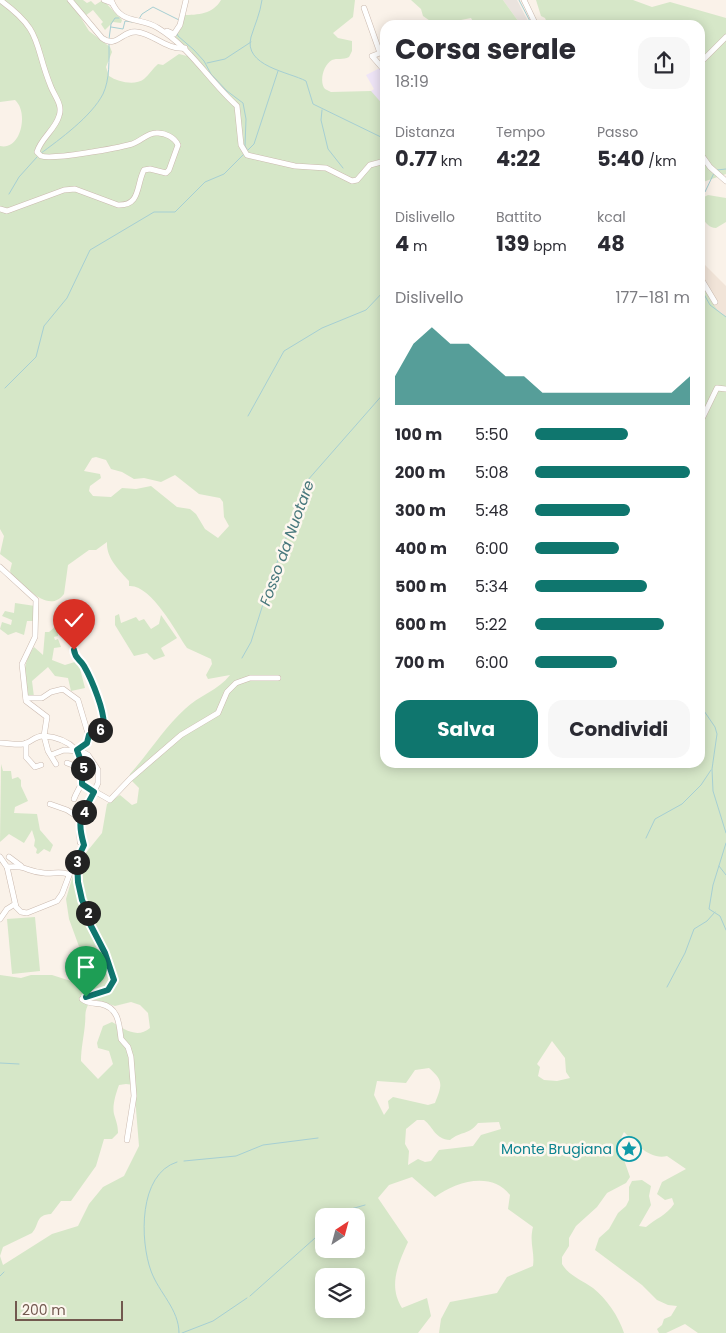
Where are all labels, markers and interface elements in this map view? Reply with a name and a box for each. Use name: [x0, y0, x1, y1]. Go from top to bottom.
text: Corsa serale: [395, 30, 576, 69]
button: share: [638, 37, 690, 89]
text: 18:19: [395, 70, 429, 93]
text: Distanza: [395, 122, 455, 142]
text: Tempo: [496, 122, 545, 142]
text: Passo: [597, 122, 638, 142]
text: 0.77: [395, 144, 437, 173]
text: 4:22: [496, 144, 540, 173]
text: 5:40: [597, 144, 645, 173]
text: km: [437, 151, 462, 171]
text: /km: [645, 151, 677, 171]
text: Dislivello: [395, 207, 455, 227]
text: Battito: [496, 207, 542, 227]
text: kcal: [597, 207, 626, 227]
text: 4: [395, 229, 409, 258]
text: 139: [496, 229, 530, 258]
text: 48: [597, 229, 625, 258]
text: m: [409, 236, 427, 256]
text: bpm: [530, 236, 567, 256]
text: Dislivello: [395, 286, 463, 309]
text: 177–181 m: [615, 286, 690, 309]
text: 100 m: [395, 423, 442, 446]
text: 5:50: [475, 423, 509, 446]
text: 200 m: [395, 461, 445, 484]
text: 5:08: [475, 461, 509, 484]
water label: Fosso da Nuotare: [254, 477, 319, 608]
text: 300 m: [395, 499, 446, 522]
text: 5:48: [475, 499, 509, 522]
text: 400 m: [395, 537, 447, 560]
text: 6:00: [475, 537, 509, 560]
text: 500 m: [395, 575, 447, 598]
text: 5:34: [475, 575, 508, 598]
pin: [53, 599, 95, 650]
icon: check: [60, 606, 88, 634]
text: 600 m: [395, 613, 446, 636]
text: 5:22: [475, 613, 507, 636]
text: 700 m: [395, 651, 445, 674]
text: 6:00: [475, 651, 509, 674]
button: Salva: [395, 700, 538, 758]
button: Condividi: [548, 700, 690, 758]
pin: 6: [88, 718, 112, 742]
text: 6: [96, 720, 105, 740]
pin: 5: [70, 756, 96, 780]
text: 5: [79, 758, 88, 778]
pin: 4: [72, 800, 96, 824]
text: 4: [80, 802, 89, 822]
pin: 3: [64, 850, 90, 874]
text: 3: [73, 852, 82, 872]
pin: 2: [76, 900, 100, 926]
text: 2: [85, 903, 93, 923]
pin: [65, 946, 107, 997]
icon: arrive: [72, 953, 100, 981]
place icon: Monte Brugiana: [616, 1136, 642, 1162]
place label: Monte Brugiana: [501, 1139, 612, 1159]
north arrow: [315, 1208, 365, 1258]
map controls: [315, 1208, 365, 1318]
button: layers: [315, 1268, 365, 1318]
scale bar: [15, 1298, 122, 1321]
text: 200 m: [22, 1300, 66, 1320]

